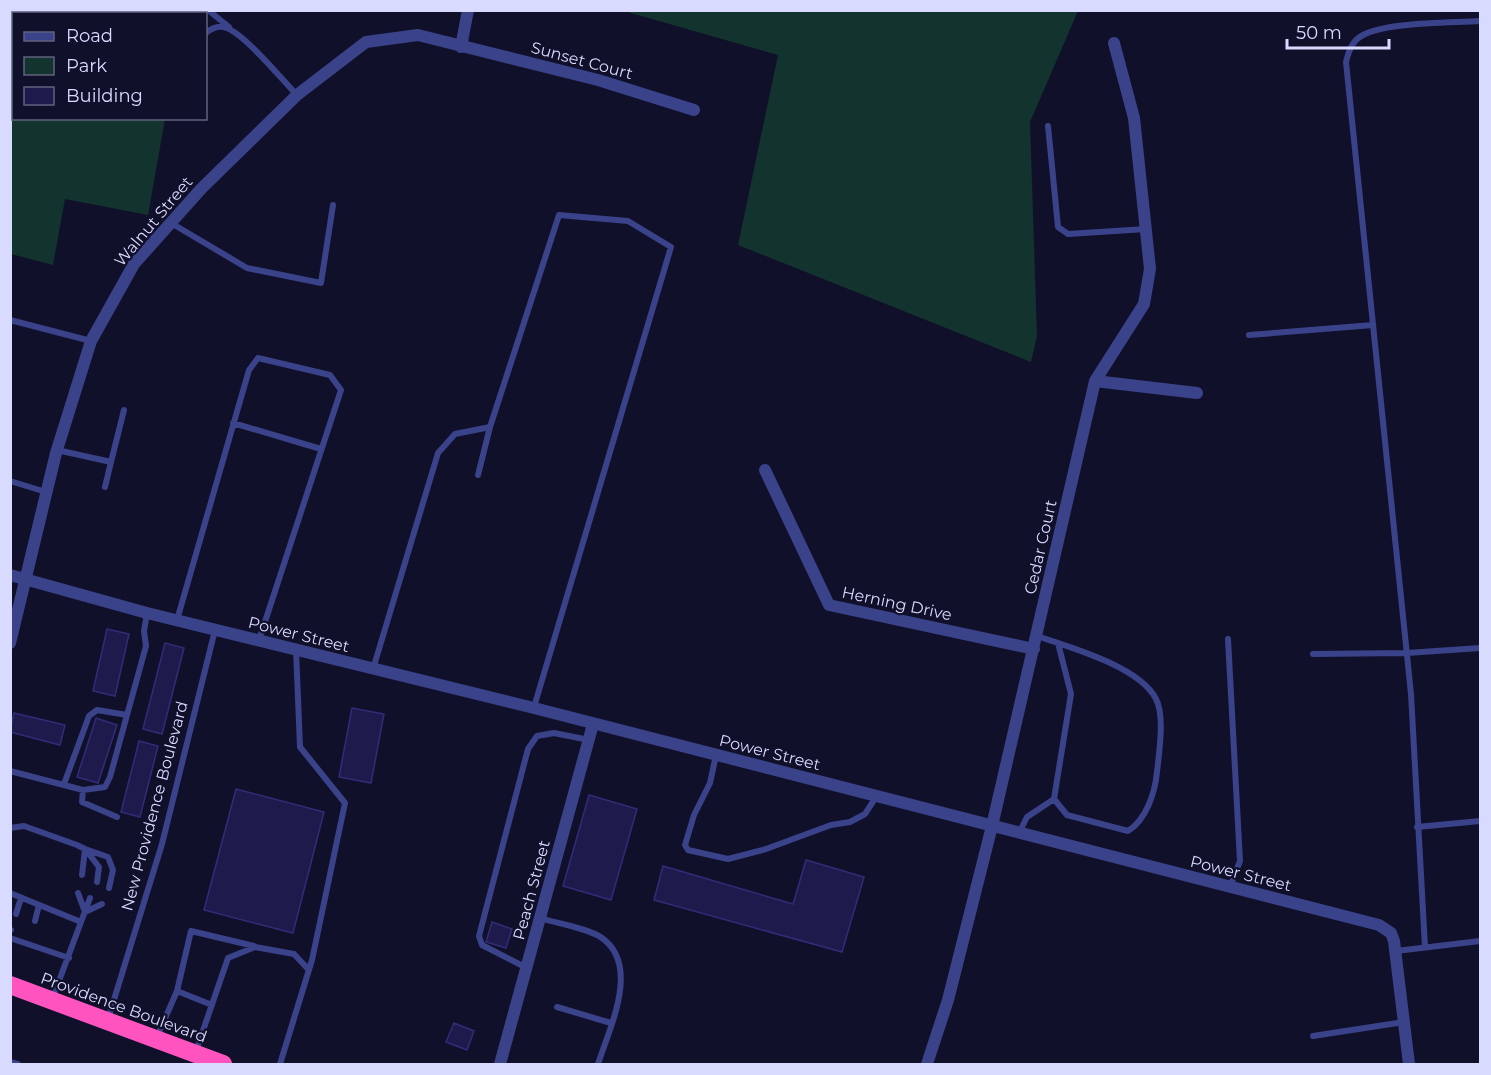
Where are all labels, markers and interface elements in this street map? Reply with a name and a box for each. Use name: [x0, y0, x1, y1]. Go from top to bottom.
legend: [12, 12, 207, 120]
scale bar: [1287, 12, 1389, 50]
text: 50 m: [1296, 22, 1342, 44]
text: Road: [66, 25, 113, 47]
street label: Sunset Court: [529, 38, 635, 83]
text: Park: [66, 55, 107, 77]
text: Building: [66, 85, 143, 107]
street label: Walnut Street: [110, 172, 197, 270]
street label: Cedar Court: [1020, 497, 1061, 596]
street label: Herning Drive: [840, 583, 954, 624]
street label: Power Street: [246, 613, 352, 656]
street label: New Providence Boulevard: [117, 699, 192, 913]
street label: Power Street: [717, 731, 823, 774]
street label: Peach Street: [509, 838, 554, 942]
street label: Power Street: [1188, 852, 1294, 895]
street label: Providence Boulevard: [38, 968, 210, 1046]

